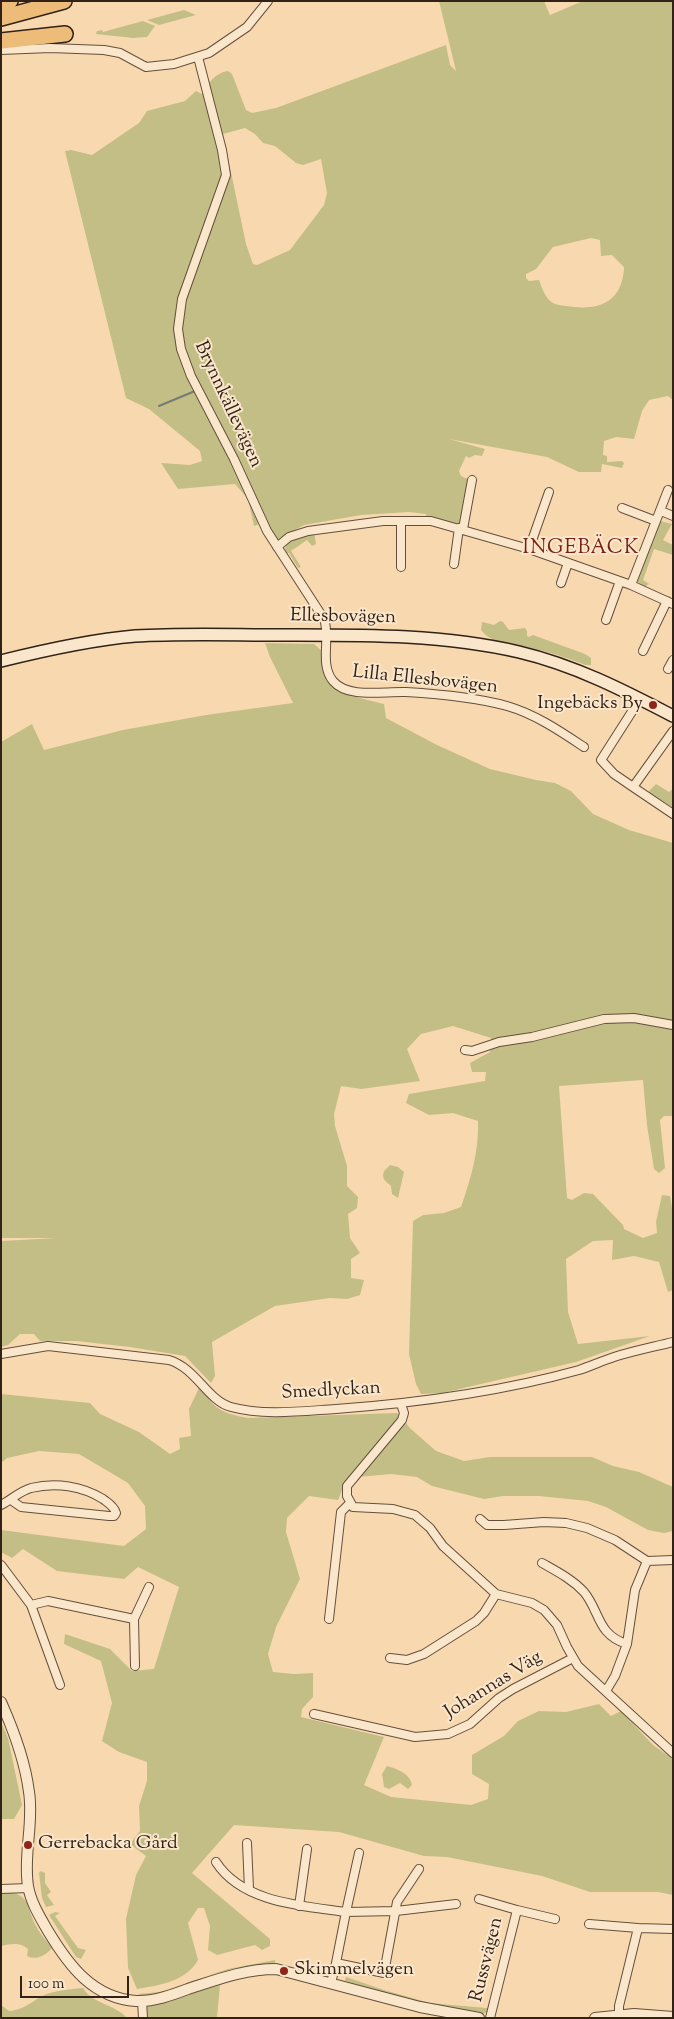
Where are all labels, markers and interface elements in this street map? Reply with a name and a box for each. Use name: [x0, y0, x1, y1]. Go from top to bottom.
street label: Brynnkällevägen: [188, 338, 266, 472]
district label: INGEBÄCK: [522, 538, 640, 562]
street label: Ellesbovägen: [290, 606, 396, 630]
street label: Lilla Ellesbovägen: [351, 662, 499, 700]
place label: Ingebäcks By: [537, 694, 643, 716]
marker: Ingebäcks By: [647, 699, 659, 711]
street label: Smedlyckan: [281, 1378, 381, 1406]
street label: Johannas Väg: [441, 1647, 547, 1725]
place label: Gerrebacka Gård: [38, 1834, 178, 1856]
marker: Gerrebacka Gård: [22, 1839, 34, 1851]
street label: Russvägen: [466, 1915, 510, 2005]
place label: Skimmelvägen: [294, 1960, 414, 1982]
marker: Skimmelvägen: [278, 1965, 290, 1977]
scale bar: [22, 1966, 131, 1998]
text: 100 m: [28, 1974, 64, 1995]

